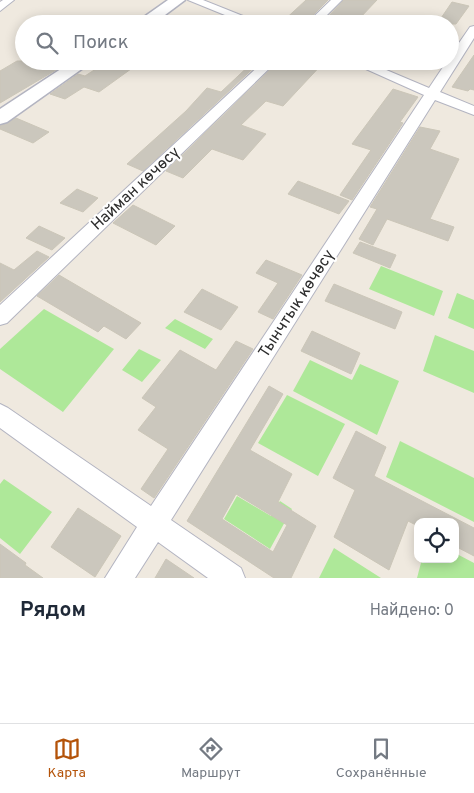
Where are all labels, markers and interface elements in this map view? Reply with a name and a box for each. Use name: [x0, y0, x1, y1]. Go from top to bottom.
search box: [15, 15, 459, 70]
icon: search: [33, 29, 61, 57]
text: Поиск: [73, 31, 129, 55]
street label: Найман көчөсү: [88, 143, 184, 235]
street label: Тынчтык көчөсү: [255, 246, 339, 362]
map controls: [414, 518, 459, 563]
button: locate: [414, 518, 459, 563]
text: Рядом: [20, 597, 86, 624]
text: Найдено: 0: [370, 601, 454, 621]
tab: Карта: [48, 735, 86, 782]
tab: Маршрут: [181, 735, 241, 782]
tab: Сохранённые: [336, 735, 426, 782]

